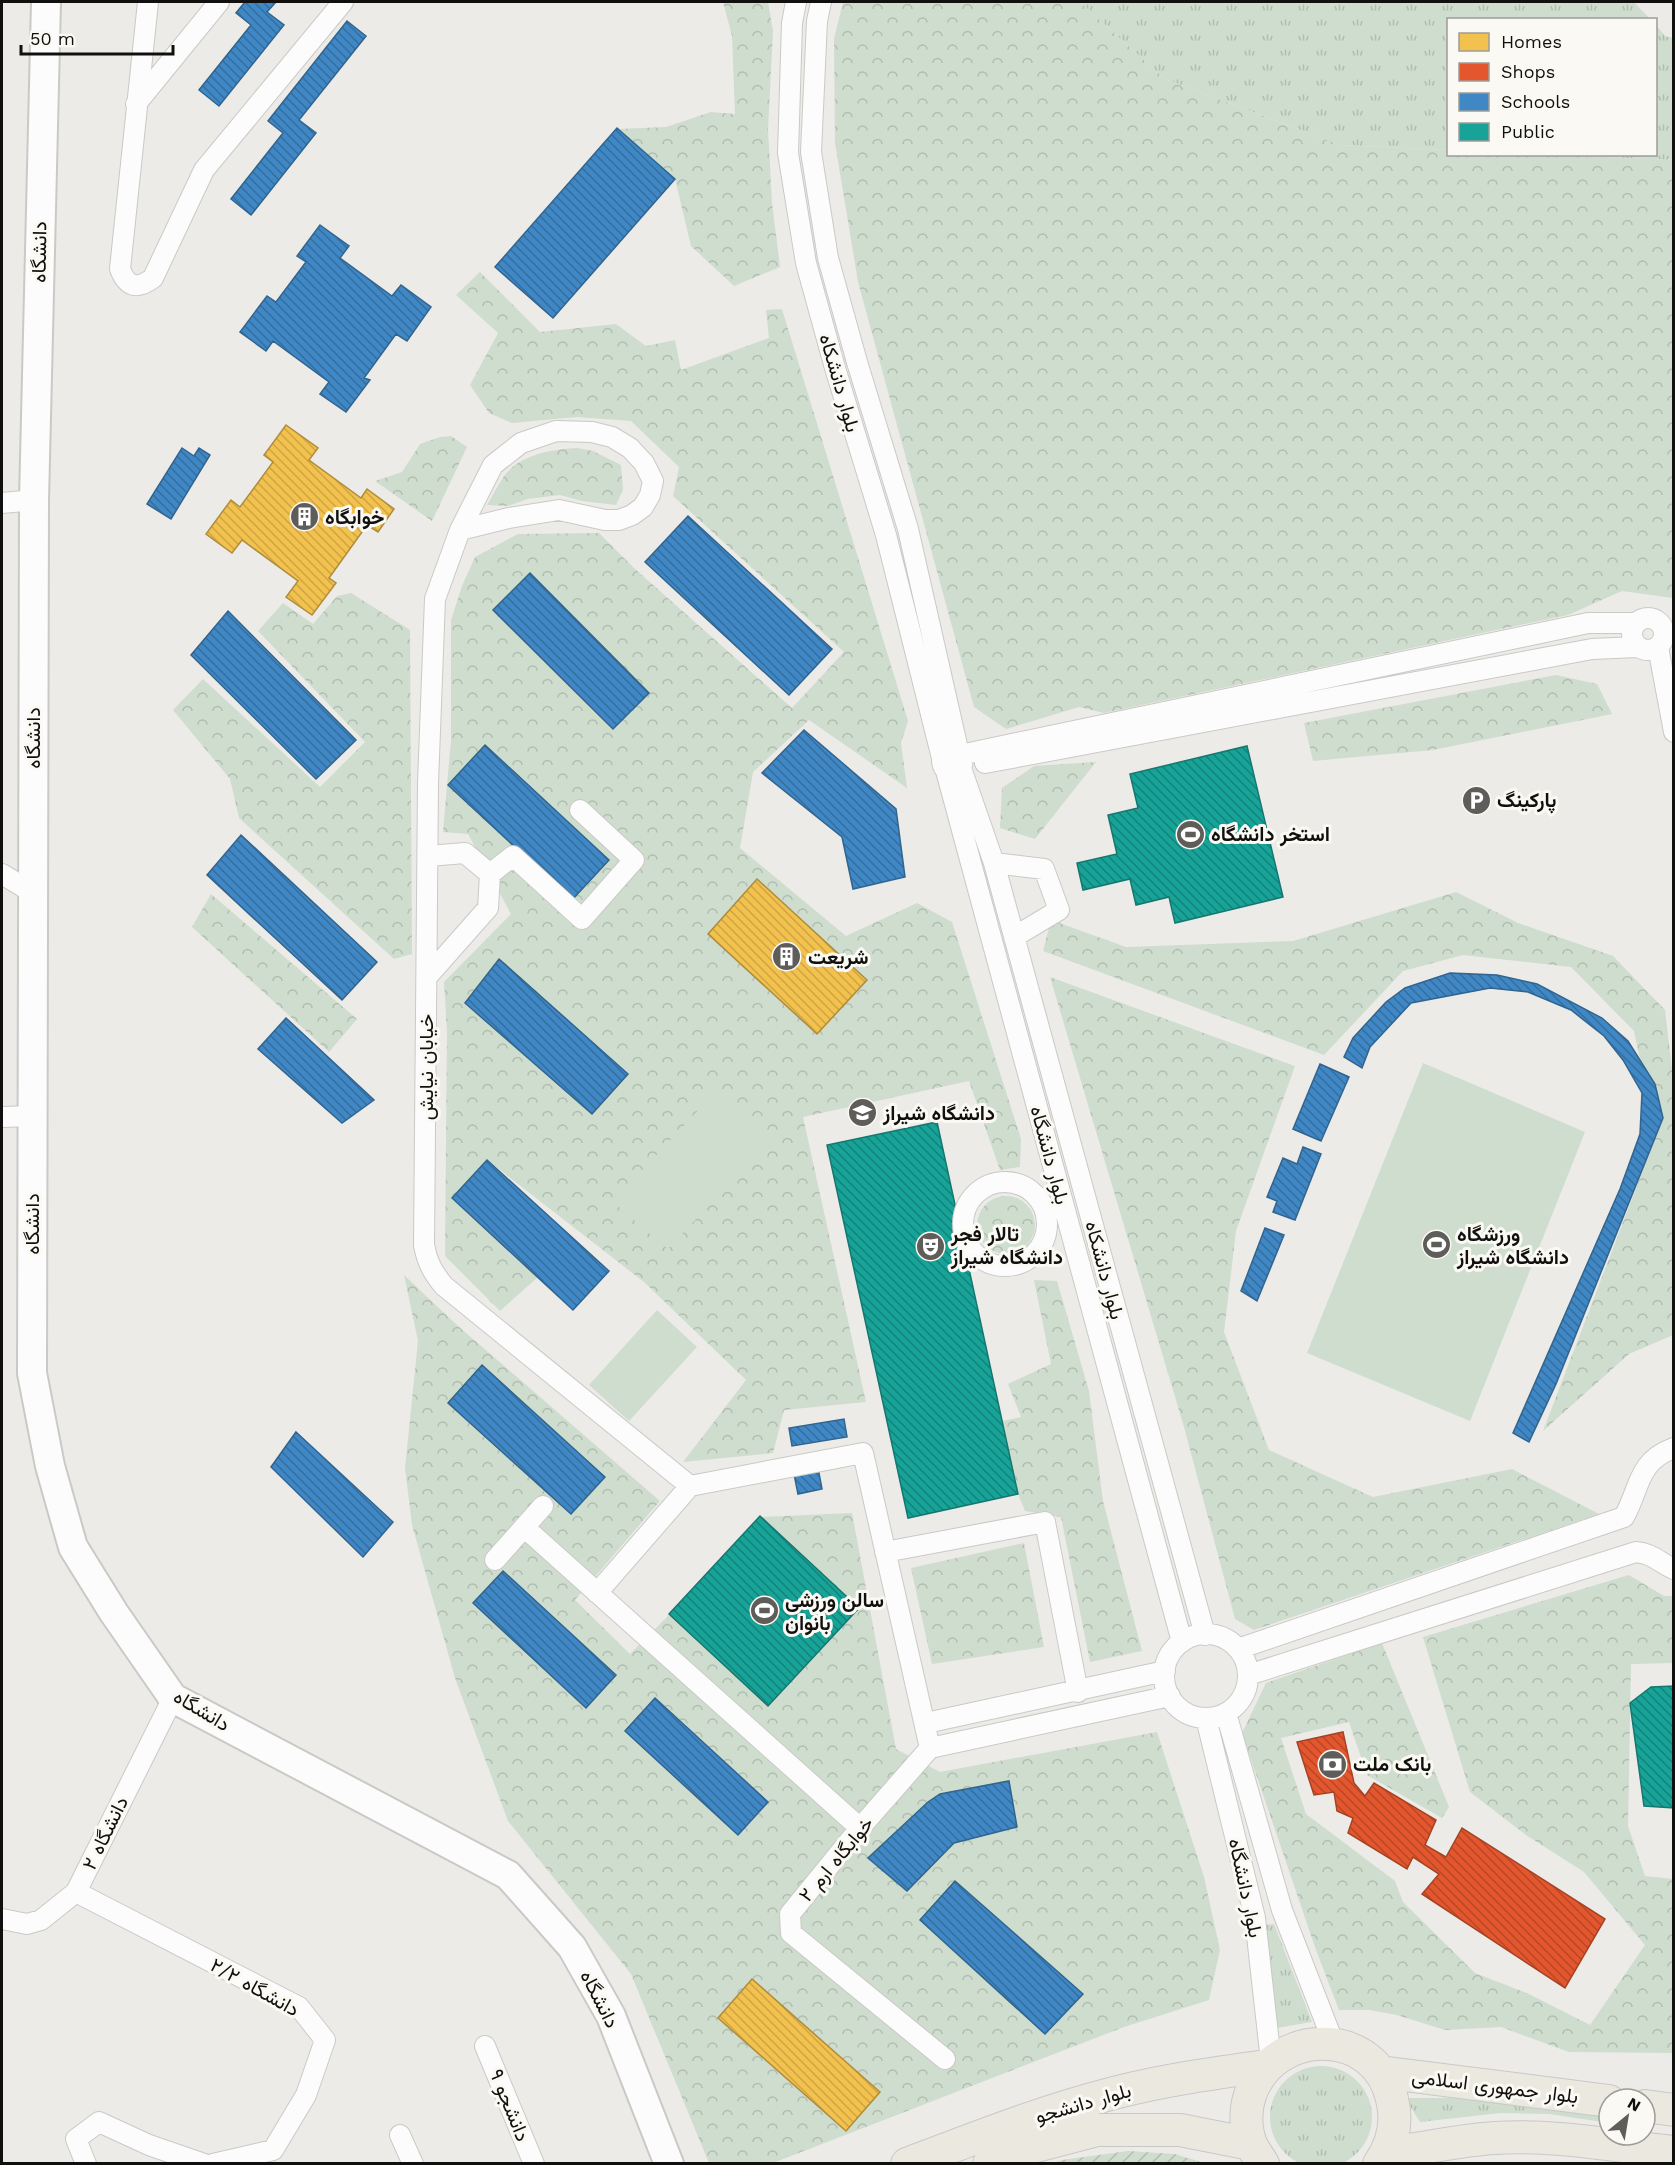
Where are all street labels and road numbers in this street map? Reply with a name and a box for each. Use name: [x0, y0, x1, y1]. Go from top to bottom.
street label: دانشگاه: [26, 221, 52, 283]
street label: بلوار دانشکاه: [814, 331, 865, 435]
street label: دانشگاه: [21, 707, 45, 769]
street label: خیابان نیایش: [414, 1014, 438, 1120]
street label: بلوار دانشگاه: [1024, 1103, 1075, 1207]
street label: دانشگاه: [20, 1193, 44, 1255]
street label: بلوار دانشکاه: [1079, 1218, 1130, 1322]
street label: دانشگاه: [169, 1684, 235, 1736]
street label: ۲ دانشگاه: [77, 1792, 133, 1874]
street label: خوابگاه ارم ۲: [794, 1812, 879, 1907]
street label: بلوار دانشگاه: [1223, 1836, 1268, 1940]
street label: ۲/۲ دانشگاه: [206, 1953, 304, 2021]
street label: دانشگاه: [575, 1966, 625, 2032]
street label: بلوار جمهوری اسلامی: [1410, 2064, 1580, 2109]
street label: ۹ دانشجو: [484, 2065, 535, 2145]
street label: بلوار دانشجو: [1032, 2078, 1134, 2129]

